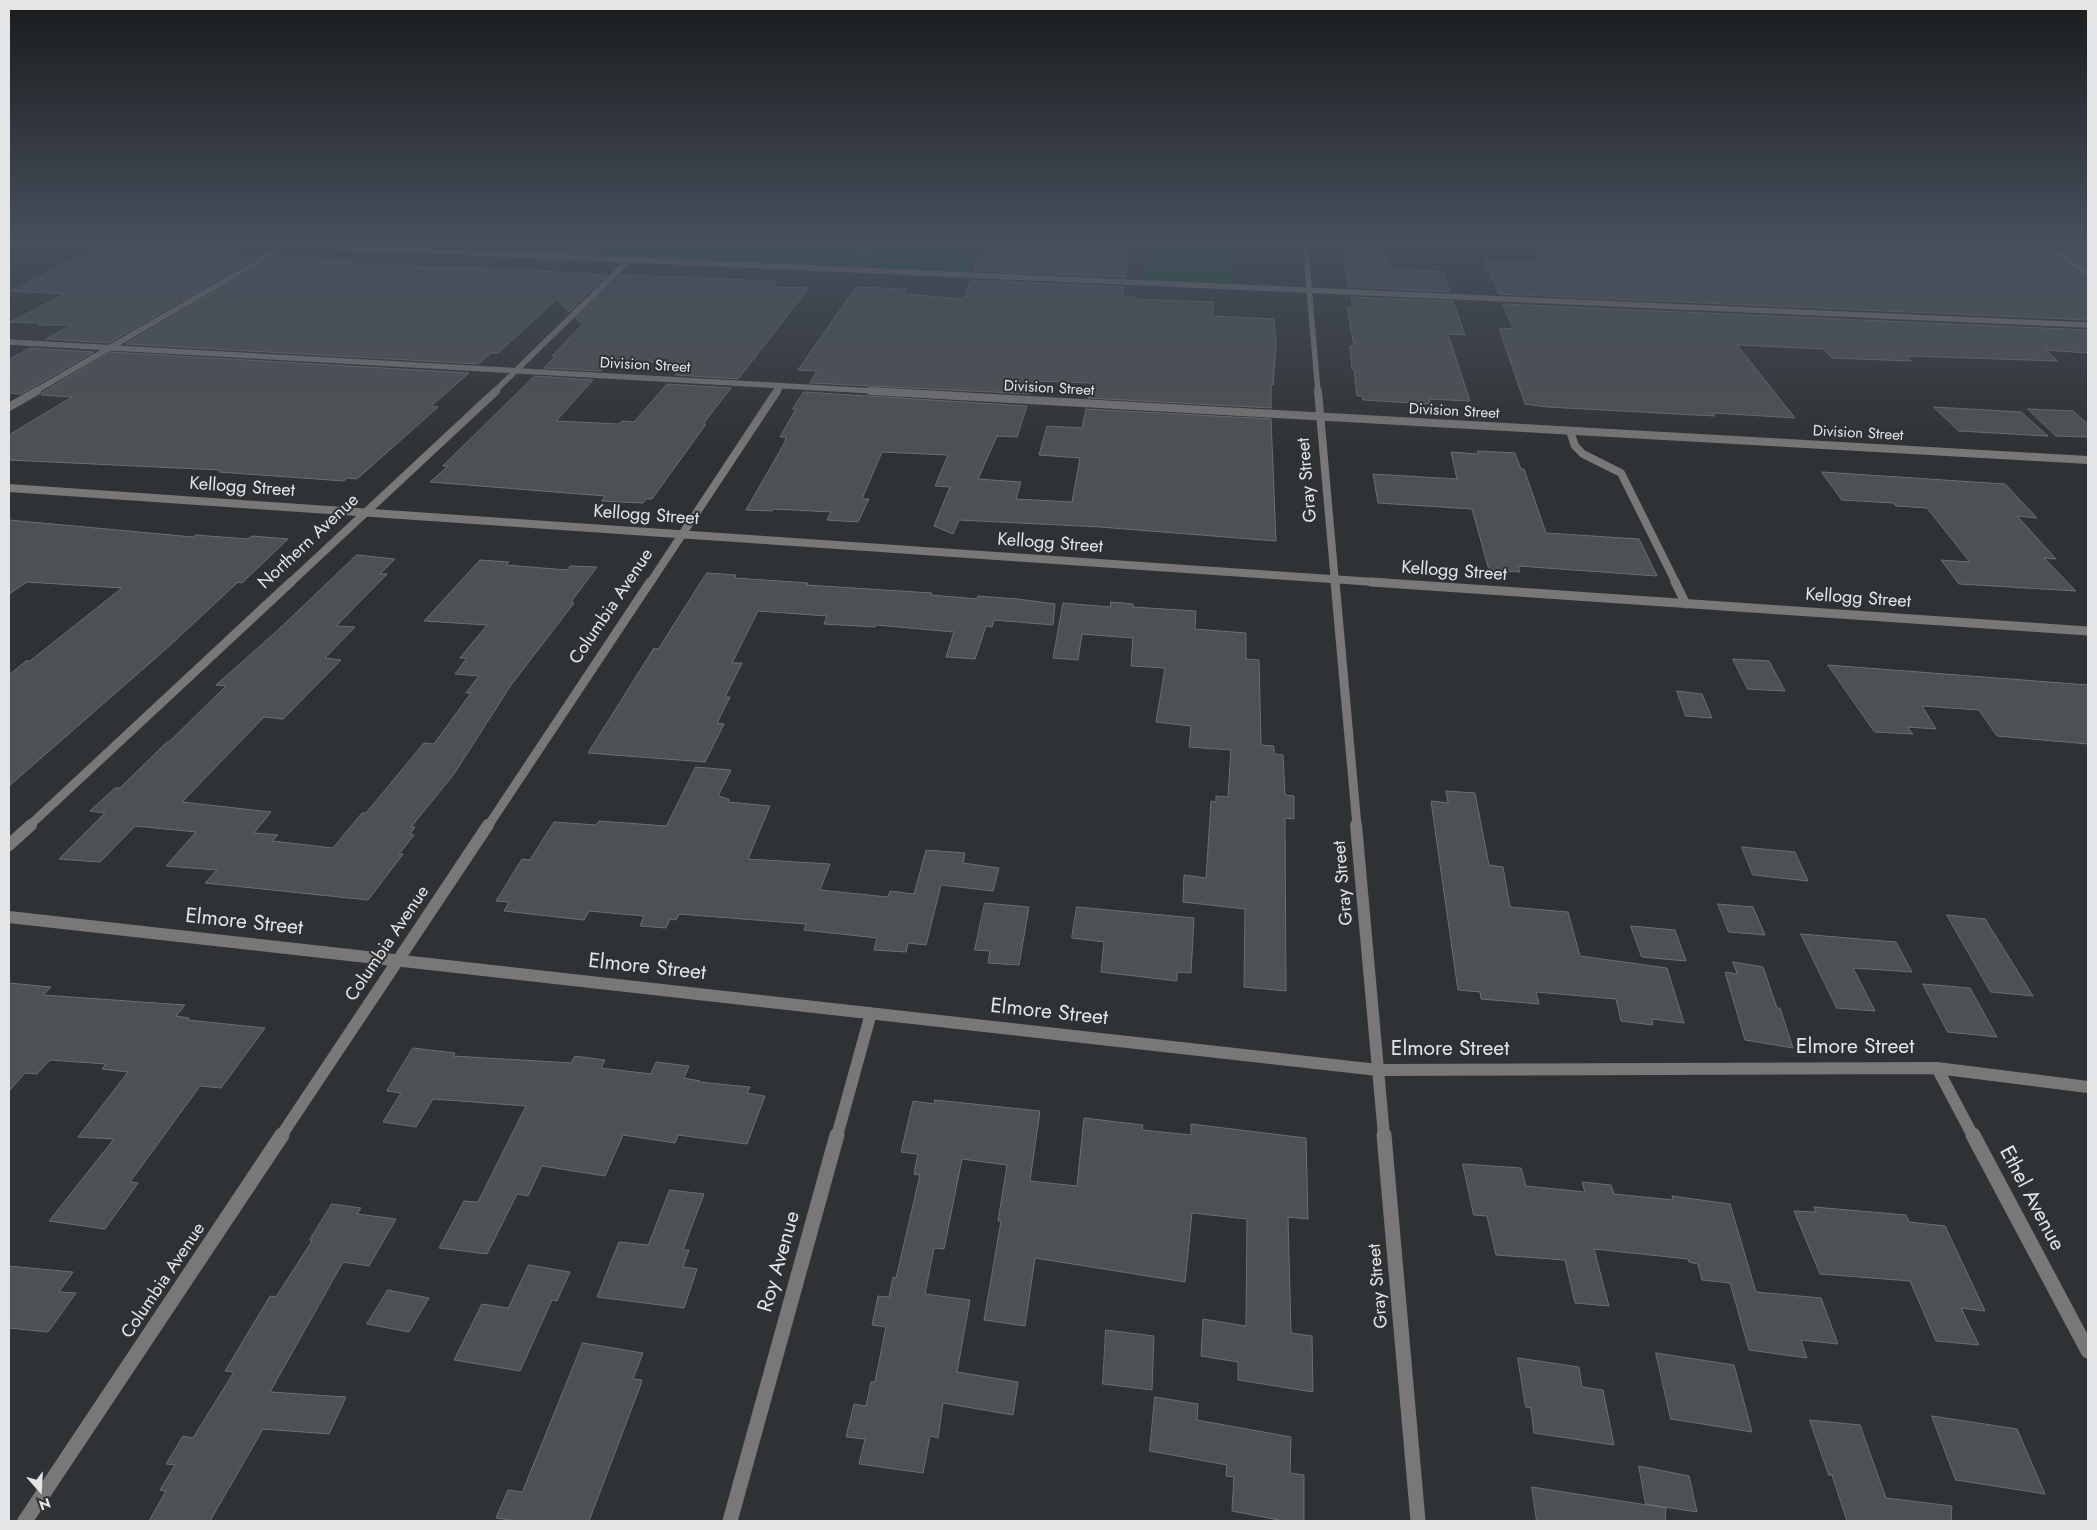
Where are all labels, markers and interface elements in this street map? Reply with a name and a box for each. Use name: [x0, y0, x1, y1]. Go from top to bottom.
street label: Division Street: [599, 355, 691, 377]
street label: Division Street: [1003, 378, 1095, 400]
street label: Division Street: [1408, 401, 1500, 423]
street label: Division Street: [1812, 423, 1904, 445]
street label: Gray Street: [1294, 437, 1322, 523]
street label: Kellogg Street: [188, 474, 296, 502]
street label: Northern Avenue: [254, 490, 364, 594]
street label: Kellogg Street: [592, 502, 700, 530]
street label: Kellogg Street: [996, 530, 1104, 558]
street label: Columbia Avenue: [565, 545, 659, 669]
street label: Kellogg Street: [1400, 558, 1508, 586]
street label: Kellogg Street: [1804, 585, 1912, 613]
street label: Gray Street: [1330, 840, 1358, 926]
street label: Columbia Avenue: [341, 882, 435, 1006]
street label: Elmore Street: [184, 904, 304, 942]
street label: Elmore Street: [587, 949, 707, 987]
street label: Elmore Street: [989, 994, 1109, 1032]
street label: Elmore Street: [1796, 1035, 1914, 1061]
street label: Elmore Street: [1391, 1037, 1509, 1063]
street label: Ethel Avenue: [1993, 1142, 2069, 1256]
street label: Roy Avenue: [754, 1209, 806, 1315]
street label: Columbia Avenue: [117, 1219, 211, 1343]
street label: Gray Street: [1365, 1243, 1393, 1329]
north arrow: [15, 1465, 65, 1515]
text: N: [36, 1493, 53, 1515]

